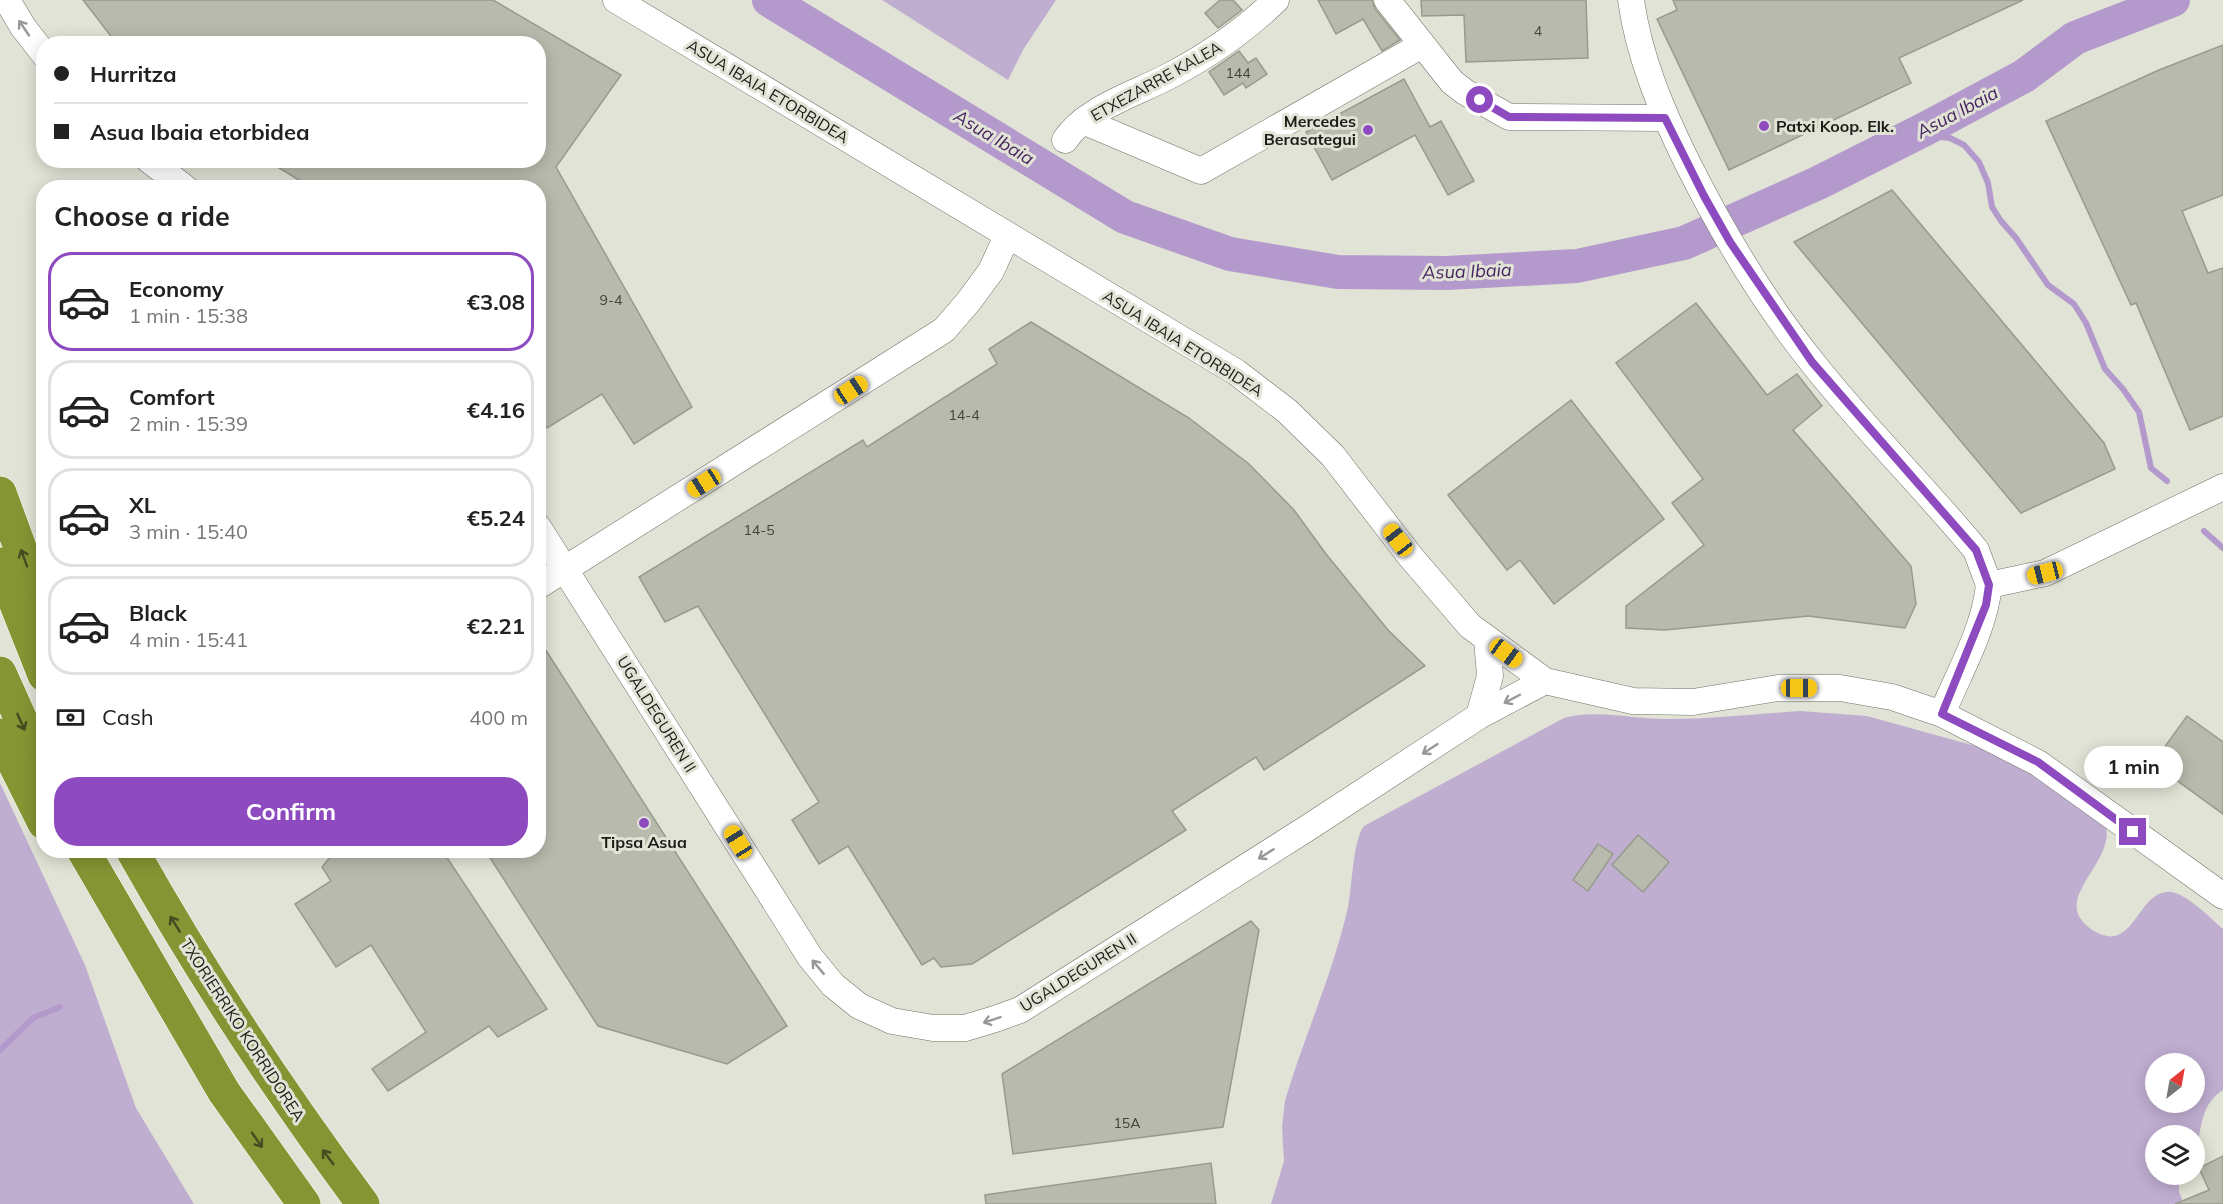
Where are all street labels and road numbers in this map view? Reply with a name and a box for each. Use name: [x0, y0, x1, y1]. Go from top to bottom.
street label: ASUA IBAIA ETORBIDEA: [683, 35, 853, 147]
street label: ETXEZARRE KALEA: [1087, 37, 1225, 125]
street label: ASUA IBAIA ETORBIDEA: [1099, 285, 1267, 401]
street label: UGALDEGUREN II: [613, 652, 701, 776]
street label: UGALDEGUREN II: [1016, 928, 1140, 1016]
street label: TXORIERRIKO KORRIDOREA: [176, 935, 310, 1125]

